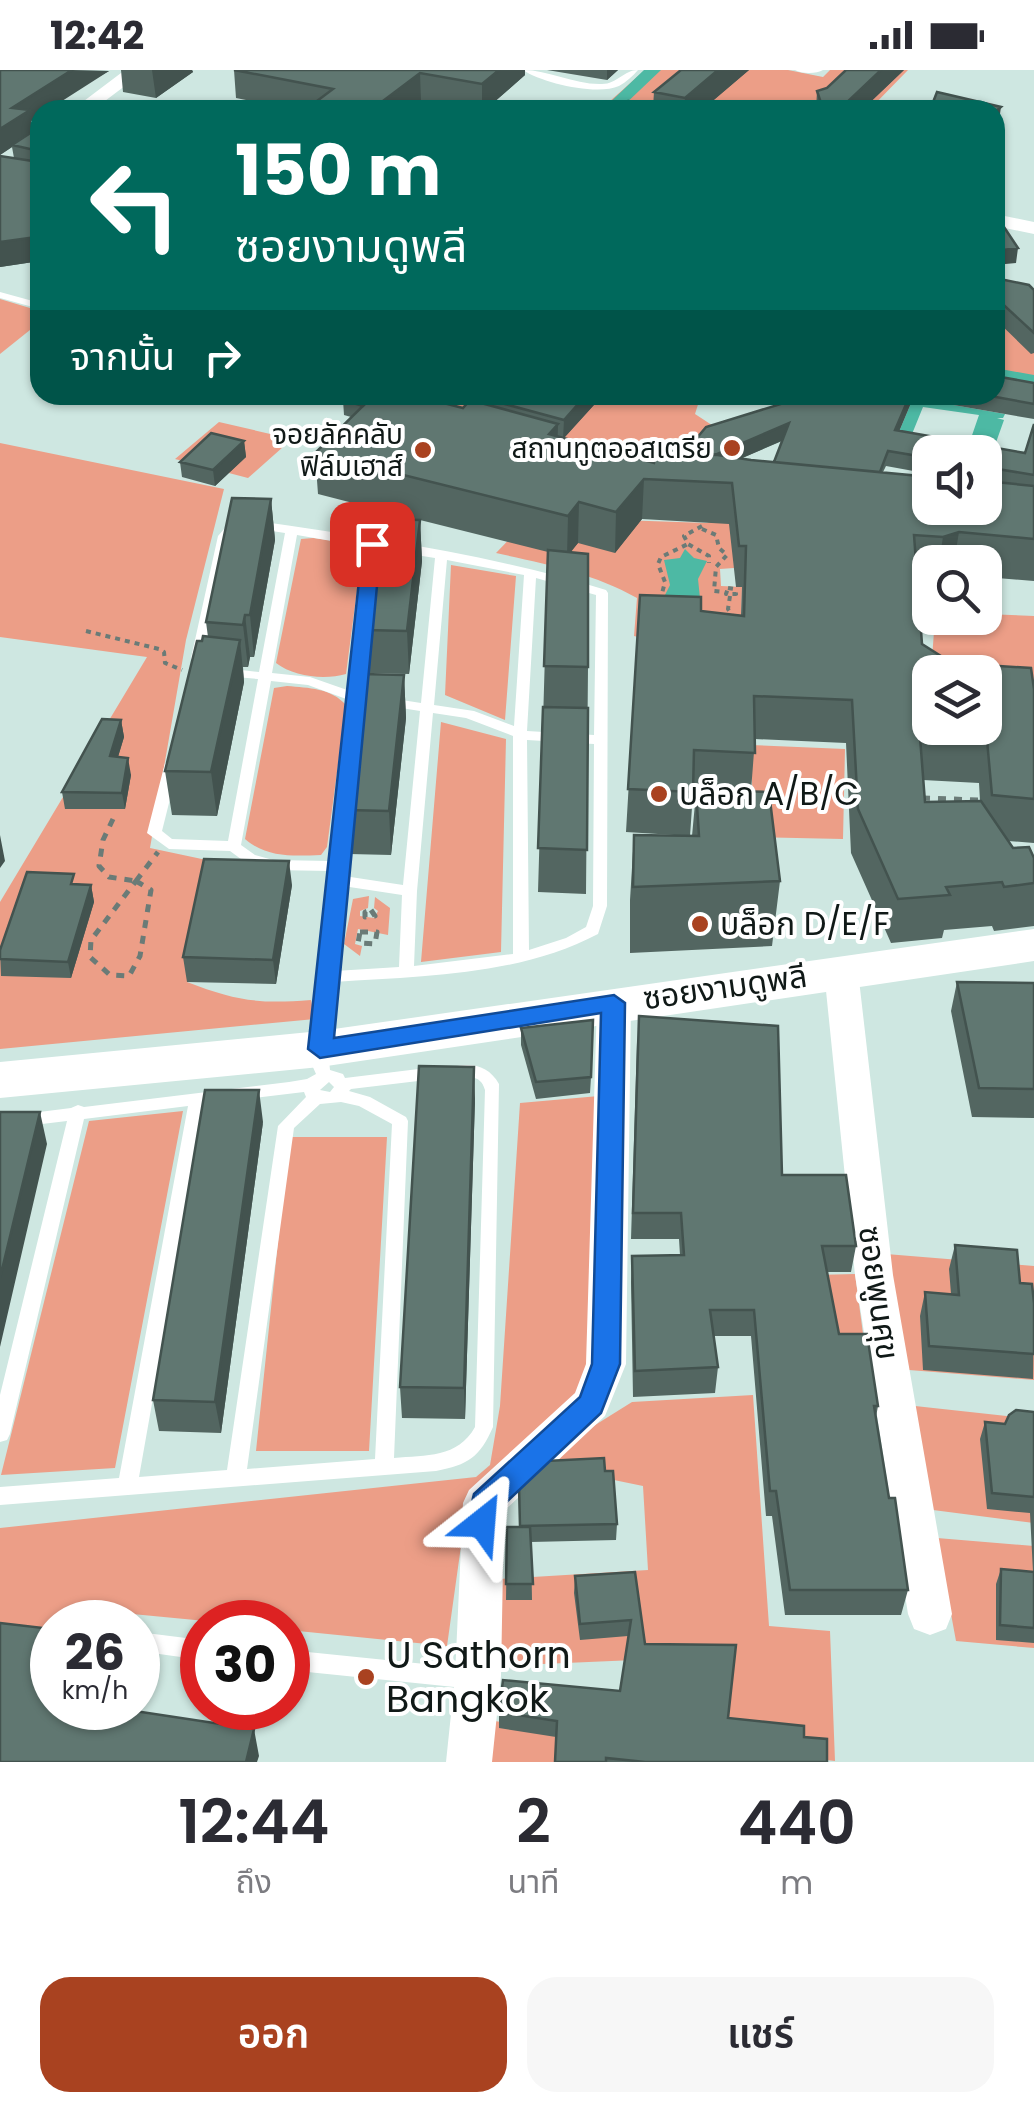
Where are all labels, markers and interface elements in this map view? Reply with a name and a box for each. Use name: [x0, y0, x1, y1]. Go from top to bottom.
text: 12:42: [50, 9, 144, 62]
text: 150 m: [235, 121, 441, 220]
icon: left: [70, 140, 200, 270]
text: ซอยงามดูพลี: [235, 215, 467, 278]
text: จากนั้น: [70, 330, 175, 383]
icon: right: [195, 330, 250, 385]
place label: จอยลัคคลับ ฟิล์มเฮาส์: [272, 415, 403, 486]
place label: สถานทูตออสเตรีย: [511, 429, 712, 468]
map controls: [912, 435, 1002, 745]
button: sound: [912, 435, 1002, 525]
marker: สถานทูตออสเตรีย: [721, 437, 743, 459]
marker: จอยลัคคลับ ฟิล์มเฮาส์: [412, 439, 434, 461]
pin: [330, 502, 415, 587]
icon: arrive: [345, 517, 400, 572]
button: search: [912, 545, 1002, 635]
button: layers: [912, 655, 1002, 745]
place label: บล็อก A/B/C: [679, 771, 859, 816]
marker: บล็อก A/B/C: [648, 783, 670, 805]
place label: บล็อก D/E/F: [720, 901, 889, 946]
marker: บล็อก D/E/F: [689, 913, 711, 935]
street label: ซอยงามดูพลี: [640, 953, 810, 1020]
street label: ซอยพูนศุข: [848, 1223, 911, 1363]
position arrow: [430, 1471, 534, 1575]
speed limit sign: 30: [180, 1600, 310, 1730]
text: 26: [65, 1617, 125, 1688]
place label: U Sathorn Bangkok: [386, 1628, 571, 1725]
marker: U Sathorn Bangkok: [355, 1666, 377, 1688]
text: km/h: [62, 1673, 128, 1708]
text: 12:44: [178, 1780, 329, 1864]
text: 2: [516, 1780, 551, 1864]
text: 440: [738, 1781, 856, 1865]
text: ถึง: [236, 1859, 272, 1904]
text: นาที: [508, 1859, 560, 1904]
text: m: [780, 1860, 813, 1905]
button: ออก: [40, 1977, 507, 2092]
button: แชร์: [527, 1977, 994, 2092]

